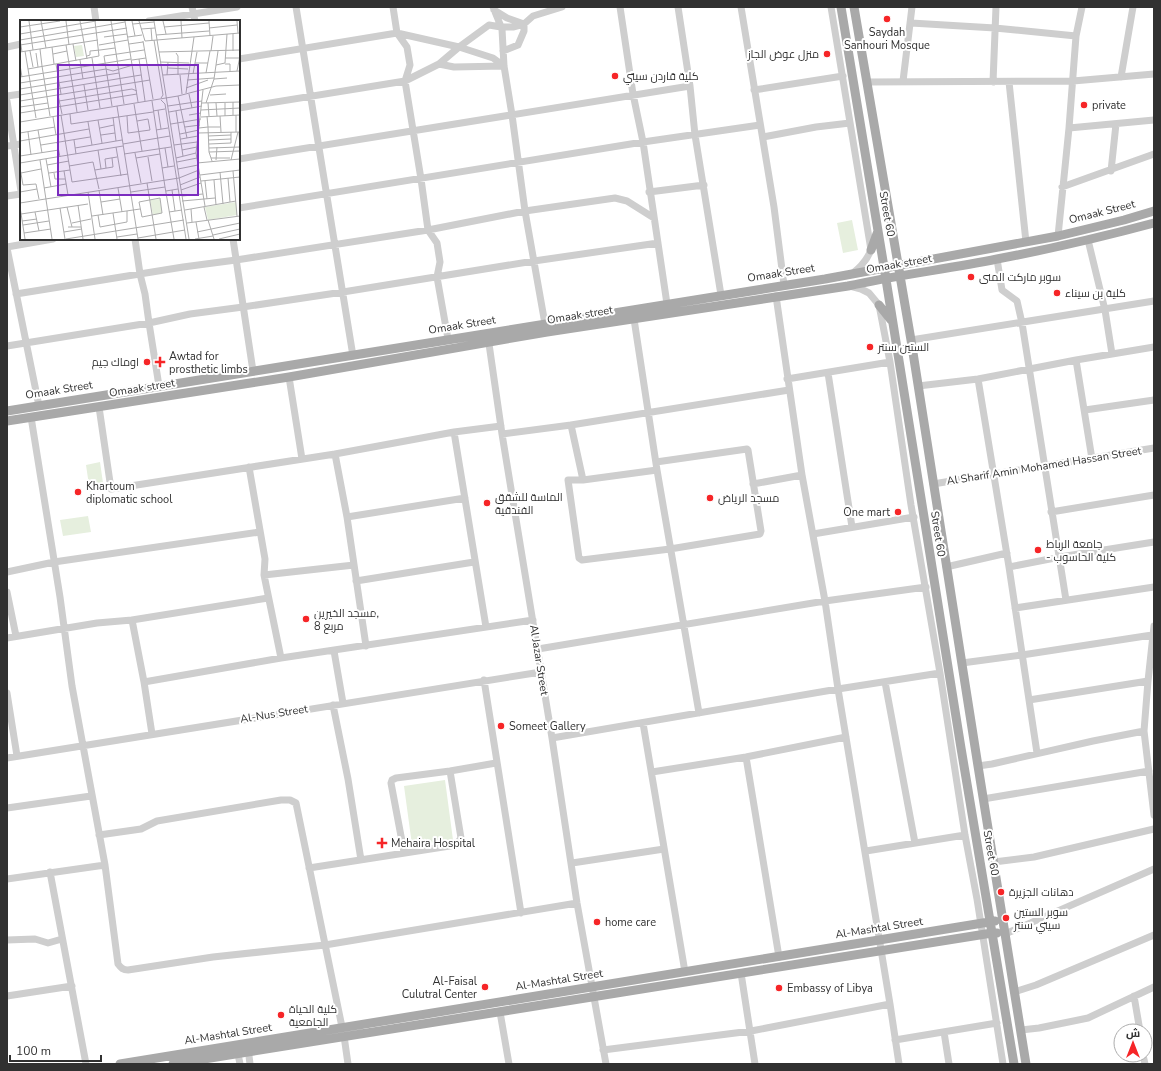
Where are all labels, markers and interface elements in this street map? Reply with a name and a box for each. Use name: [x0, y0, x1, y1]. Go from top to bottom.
marker: Saydah Sanhouri Mosque: [882, 14, 892, 24]
inset map: [20, 20, 240, 240]
place label: Saydah Sanhouri Mosque: [844, 25, 930, 53]
place label: منزل عوض الجاز: [747, 47, 819, 62]
marker: منزل عوض الجاز: [822, 49, 832, 59]
place label: كلية قاردن سيتي: [623, 69, 699, 85]
marker: كلية قاردن سيتي: [610, 71, 620, 81]
place label: private: [1092, 98, 1126, 113]
marker: private: [1079, 100, 1089, 110]
street label: Street 60: [876, 190, 898, 238]
street label: Omaak Street: [1067, 196, 1137, 227]
street label: Omaak street: [865, 251, 933, 277]
street label: Omaak Street: [746, 260, 816, 286]
place label: سوبر ماركت المنى: [979, 270, 1061, 285]
marker: سوبر ماركت المنى: [966, 272, 976, 282]
place label: كلية بن سيناء: [1065, 286, 1126, 301]
marker: كلية بن سيناء: [1052, 288, 1062, 298]
street label: Omaak street: [546, 302, 614, 328]
street label: Omaak Street: [427, 312, 497, 338]
place label: الستين سنتر: [877, 340, 929, 355]
marker: الستين سنتر: [865, 342, 875, 352]
place label: Awtad for prosthetic limbs: [169, 349, 248, 377]
place label: اوماك جيم: [92, 355, 139, 370]
marker: Awtad for prosthetic limbs: [154, 356, 166, 368]
marker: اوماك جيم: [142, 357, 152, 367]
street label: Omaak street: [108, 375, 176, 401]
street label: Omaak Street: [24, 377, 94, 403]
street label: Al Sharif Amin Mohamed Hassan Street: [946, 443, 1143, 489]
place label: Khartoum diplomatic school: [86, 479, 173, 507]
marker: Khartoum diplomatic school: [73, 487, 83, 497]
place label: الماسة للشقق الفندقية: [495, 490, 563, 518]
place label: مسجد الرياض: [718, 491, 779, 506]
marker: مسجد الرياض: [705, 493, 715, 503]
marker: الماسة للشقق الفندقية: [482, 498, 492, 508]
place label: One mart: [843, 505, 890, 520]
marker: One mart: [893, 507, 903, 517]
street label: Street 60: [927, 510, 949, 558]
place label: جامعة الرباط - كلية الحاسوب: [1046, 537, 1116, 565]
marker: جامعة الرباط - كلية الحاسوب: [1033, 545, 1043, 555]
place label: مسجد الخيرين, مربع 8: [314, 606, 379, 634]
marker: مسجد الخيرين, مربع 8: [301, 614, 311, 624]
street label: Al Jazar Street: [526, 624, 552, 696]
street label: Al-Nus Street: [239, 701, 309, 727]
place label: Someet Gallery: [509, 719, 586, 734]
marker: Someet Gallery: [496, 721, 506, 731]
street label: Street 60: [980, 829, 1002, 877]
place label: Mehaira Hospital: [391, 836, 476, 851]
marker: Mehaira Hospital: [376, 837, 388, 849]
place label: دهانات الجزيرة: [1009, 885, 1073, 900]
marker: دهانات الجزيرة: [996, 887, 1006, 897]
place label: سوبر الستين سيتي سنتر: [1013, 905, 1068, 934]
marker: سوبر الستين سيتي سنتر: [1001, 913, 1011, 923]
street label: Al-Mashtal Street: [834, 914, 924, 942]
place label: home care: [605, 915, 656, 930]
marker: home care: [592, 917, 602, 927]
street label: Al-Mashtal Street: [514, 966, 604, 994]
place label: Al-Faisal Culutral Center: [402, 974, 478, 1002]
place label: Embassy of Libya: [787, 981, 873, 996]
marker: Al-Faisal Culutral Center: [480, 982, 490, 992]
marker: Embassy of Libya: [774, 983, 784, 993]
place label: كلية الحياة الجامعية: [289, 1002, 337, 1030]
marker: كلية الحياة الجامعية: [276, 1010, 286, 1020]
street label: Al-Mashtal Street: [183, 1020, 273, 1048]
north arrow: [1113, 1023, 1153, 1063]
text: ش: [1126, 1026, 1140, 1041]
scale bar: [10, 1037, 101, 1063]
text: 100 m: [16, 1043, 51, 1059]

